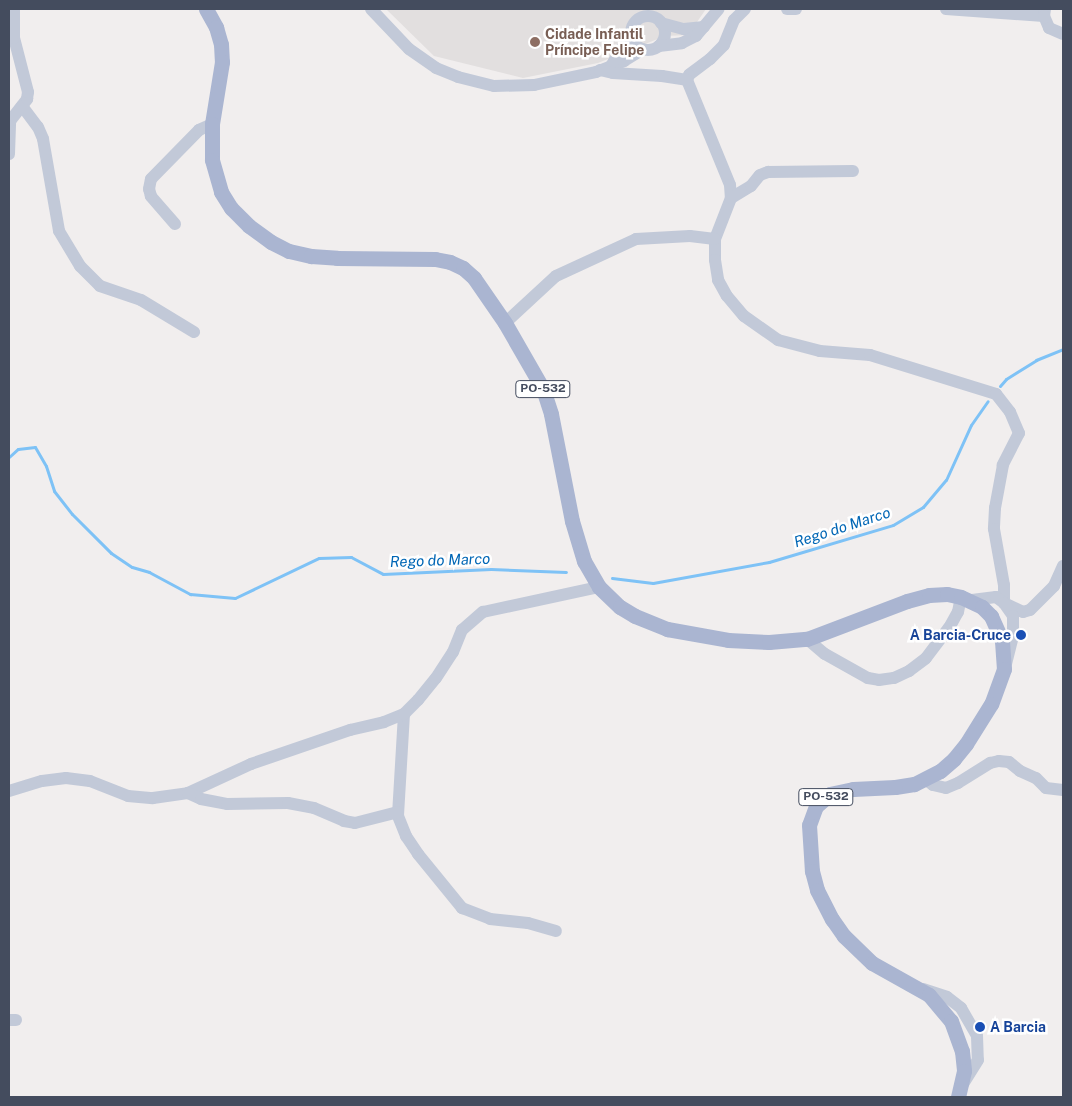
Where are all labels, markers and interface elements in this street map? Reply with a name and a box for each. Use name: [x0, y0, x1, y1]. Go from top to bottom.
place label: Cidade Infantil Príncipe Felipe: [545, 26, 644, 58]
marker: Cidade Infantil Príncipe Felipe: [529, 36, 541, 48]
road number: PO-532: [514, 379, 572, 398]
water label: Rego do Marco: [791, 503, 893, 551]
water label: Rego do Marco: [389, 549, 491, 571]
place label: A Barcia-Cruce: [910, 627, 1011, 643]
marker: A Barcia-Cruce: [1015, 629, 1027, 641]
road number: PO-532: [797, 788, 855, 806]
place label: A Barcia: [990, 1019, 1046, 1035]
marker: A Barcia: [974, 1021, 986, 1033]

